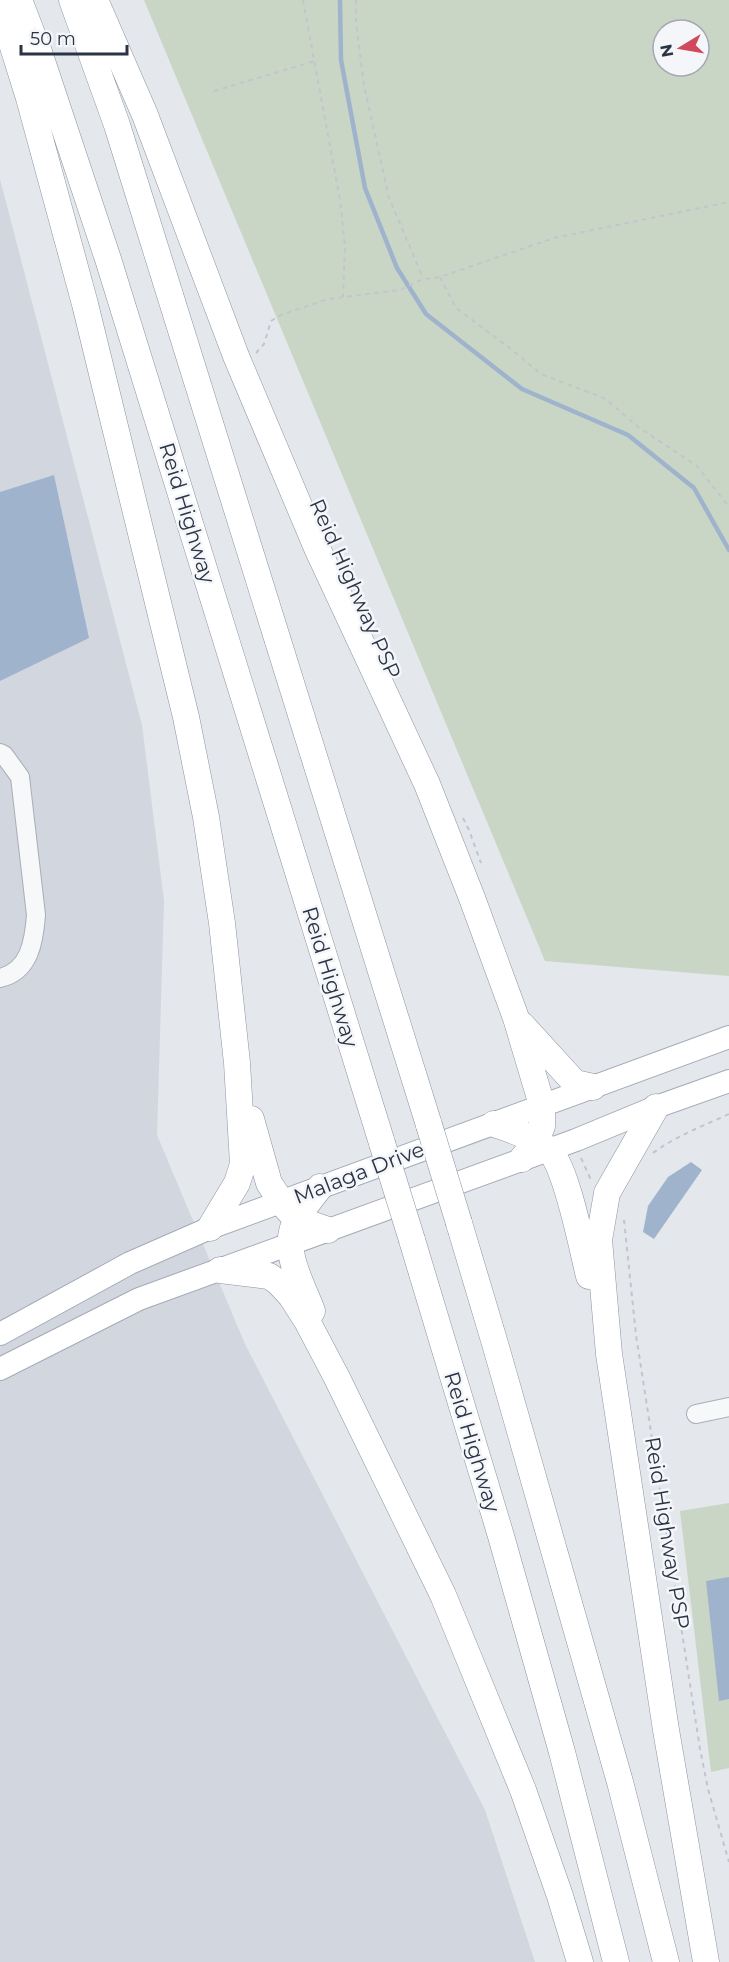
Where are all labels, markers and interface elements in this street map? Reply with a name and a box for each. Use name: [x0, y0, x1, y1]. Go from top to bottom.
scale bar: [21, 18, 128, 56]
north arrow: [651, 18, 711, 78]
text: 50 m: [30, 28, 76, 50]
text: N: [656, 43, 677, 59]
street label: Reid Highway: [154, 440, 221, 587]
street label: Reid Highway PSP: [305, 495, 406, 683]
street label: Reid Highway: [297, 904, 364, 1051]
street label: Malaga Drive: [290, 1136, 428, 1209]
street label: Reid Highway: [439, 1369, 506, 1516]
street label: Reid Highway PSP: [640, 1435, 695, 1631]

